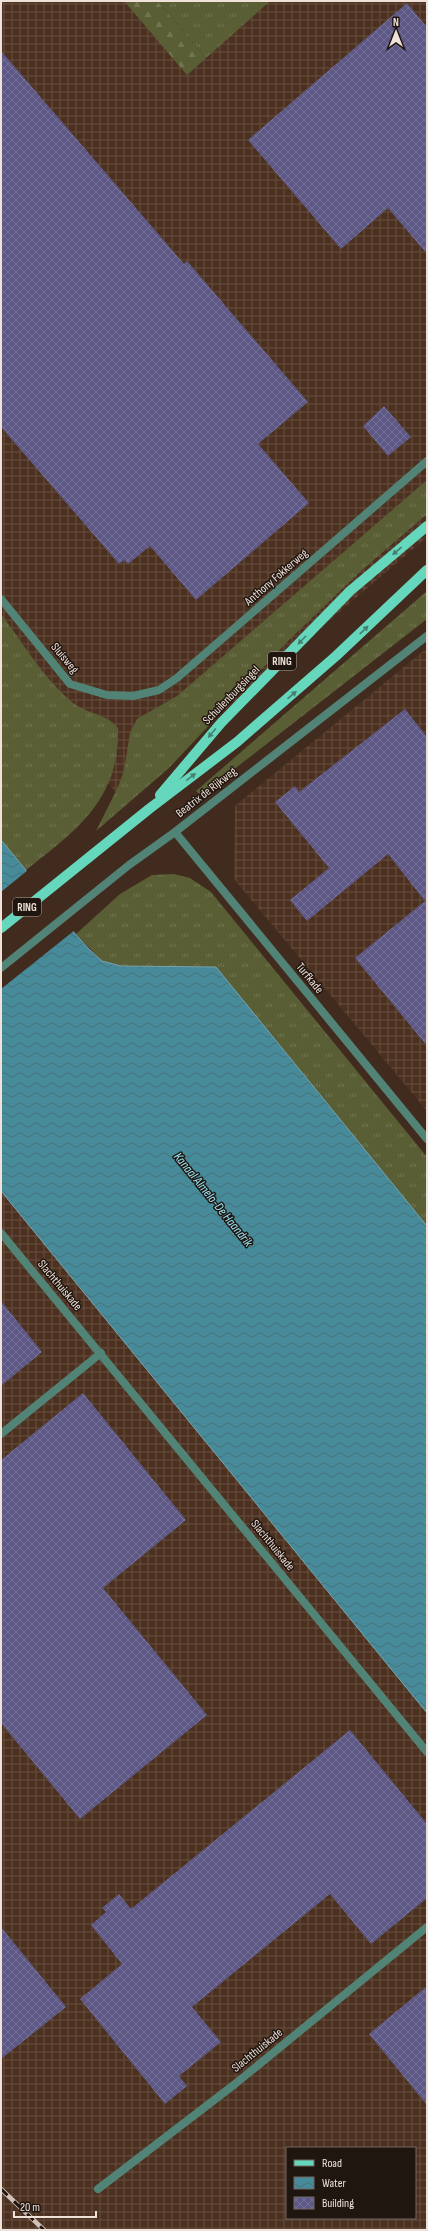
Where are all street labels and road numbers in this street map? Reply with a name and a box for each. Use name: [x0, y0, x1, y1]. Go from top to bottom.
street label: Anthony Fokkerweg: [241, 546, 311, 610]
street label: Sluisweg: [48, 640, 82, 677]
road number: RING: [268, 652, 296, 670]
street label: Schuilenburgsingel: [200, 663, 263, 728]
street label: Beatrix de Rijkweg: [173, 764, 240, 821]
road number: RING: [13, 898, 41, 916]
street label: Turfkade: [293, 960, 327, 997]
street label: Slachthuiskade: [34, 1257, 85, 1314]
street label: Slachthuiskade: [247, 1517, 298, 1574]
street label: Slachthuiskade: [229, 2025, 286, 2076]

